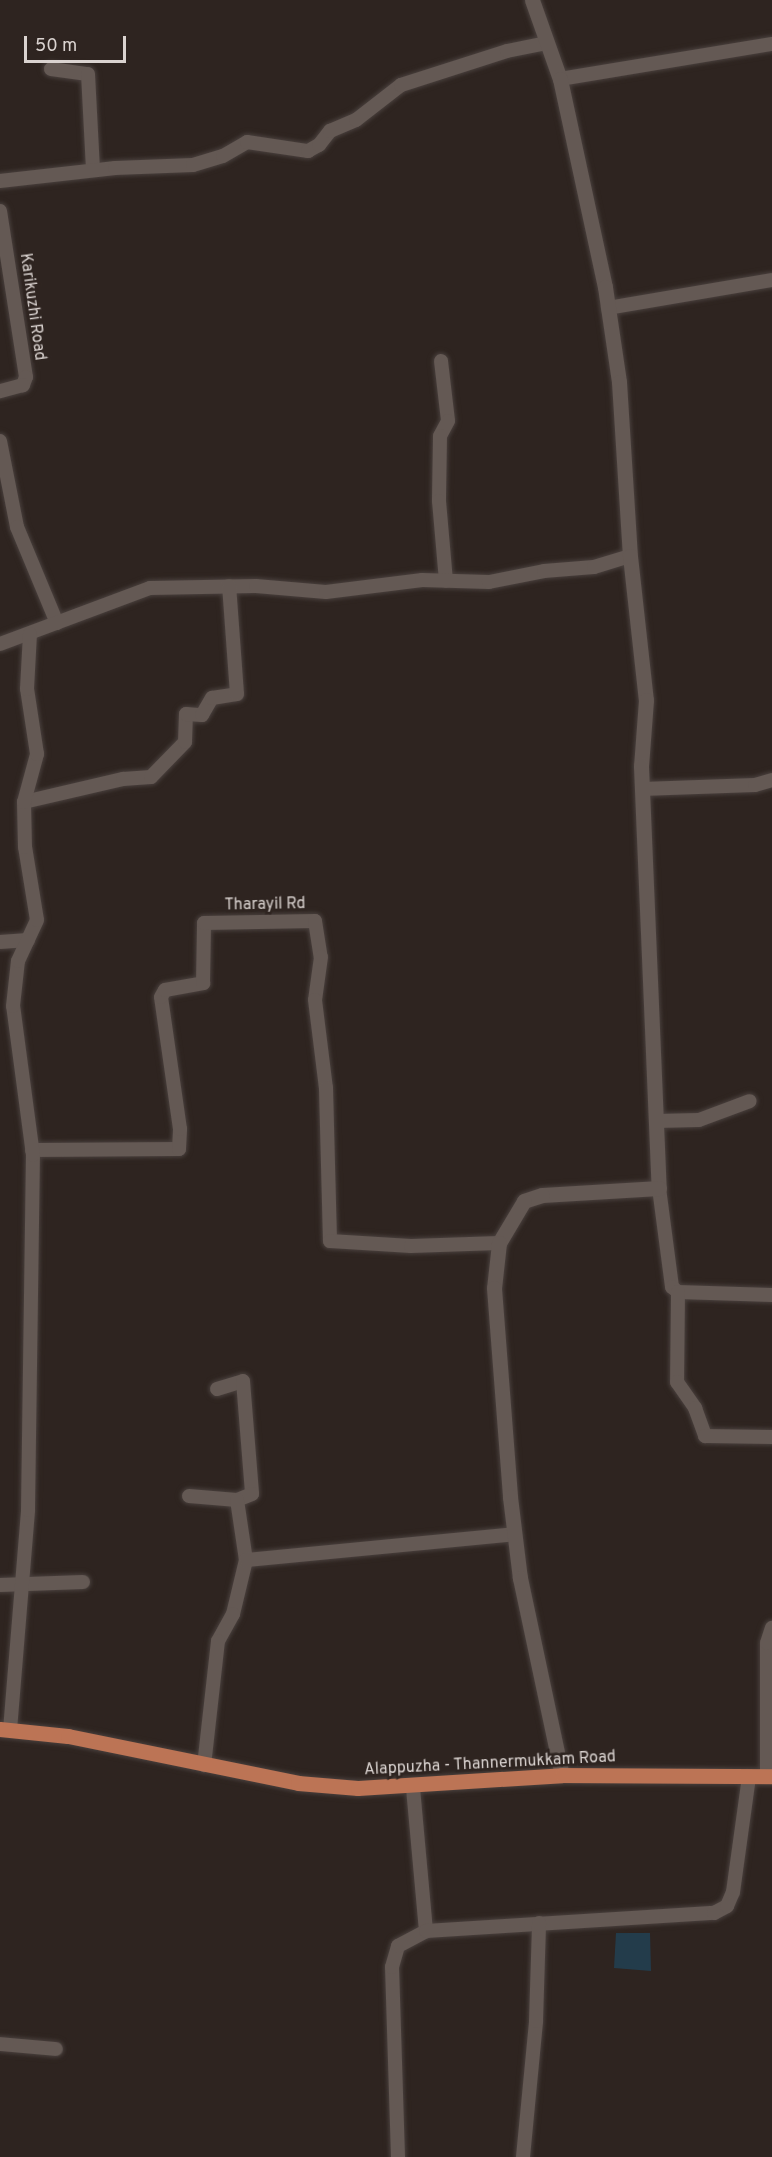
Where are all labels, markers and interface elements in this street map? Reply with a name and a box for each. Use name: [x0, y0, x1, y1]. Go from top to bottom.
scale bar: [27, 24, 129, 62]
text: 50 m: [35, 35, 77, 58]
street label: Karikuzhi Road: [15, 252, 49, 362]
street label: Tharayil Rd: [224, 895, 306, 915]
street label: Alappuzha - Thannermukkam Road: [363, 1748, 617, 1780]

